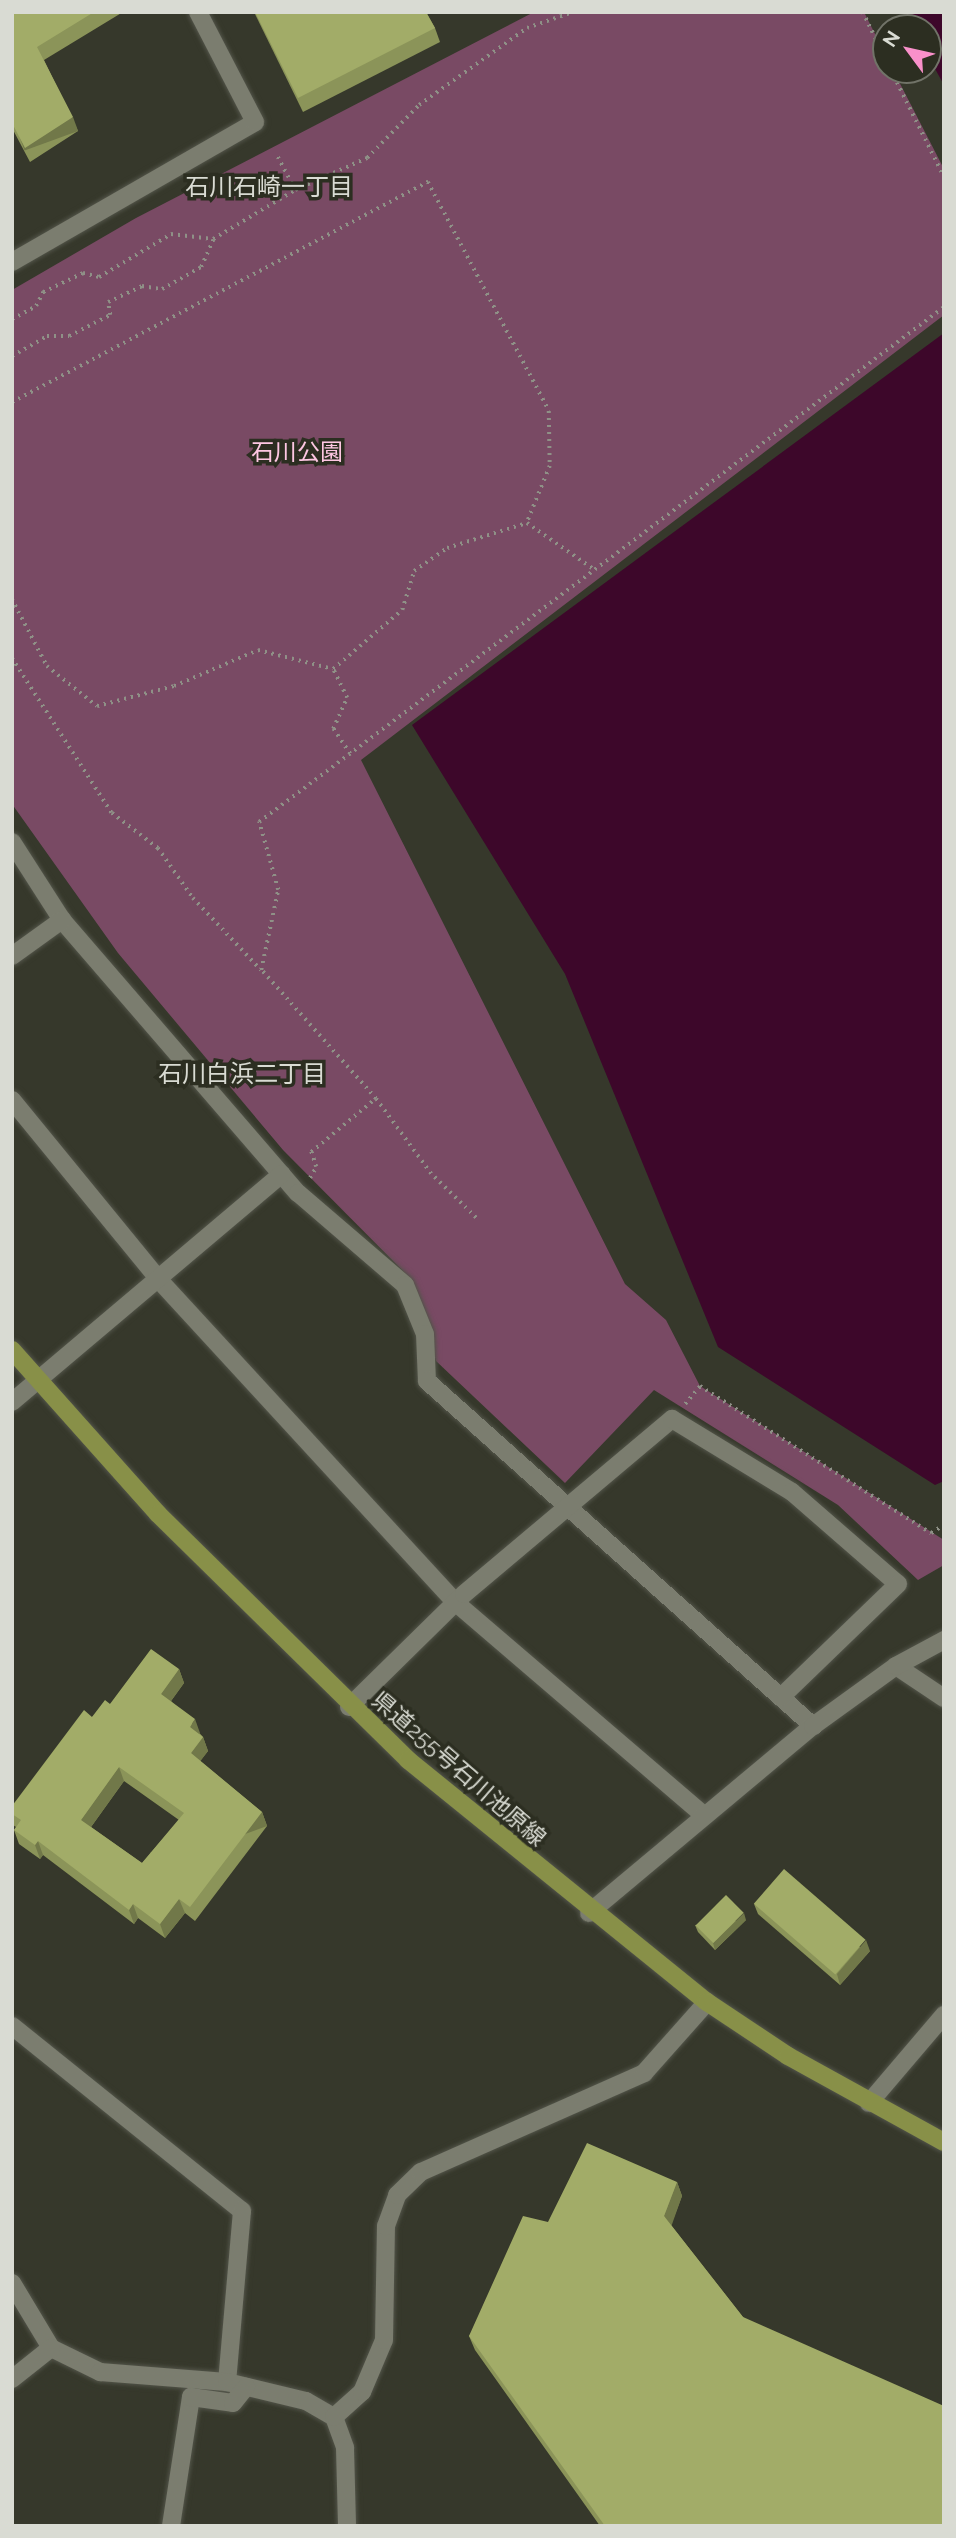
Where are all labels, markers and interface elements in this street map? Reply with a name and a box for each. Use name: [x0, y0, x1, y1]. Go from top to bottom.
north arrow: [872, 14, 942, 84]
text: N: [878, 27, 904, 51]
district label: 石川石崎一丁目: [185, 173, 353, 201]
park label: 石川公園: [251, 438, 343, 466]
district label: 石川白浜二丁目: [158, 1060, 326, 1088]
street label: 県道255号石川池原線: [367, 1686, 551, 1852]

